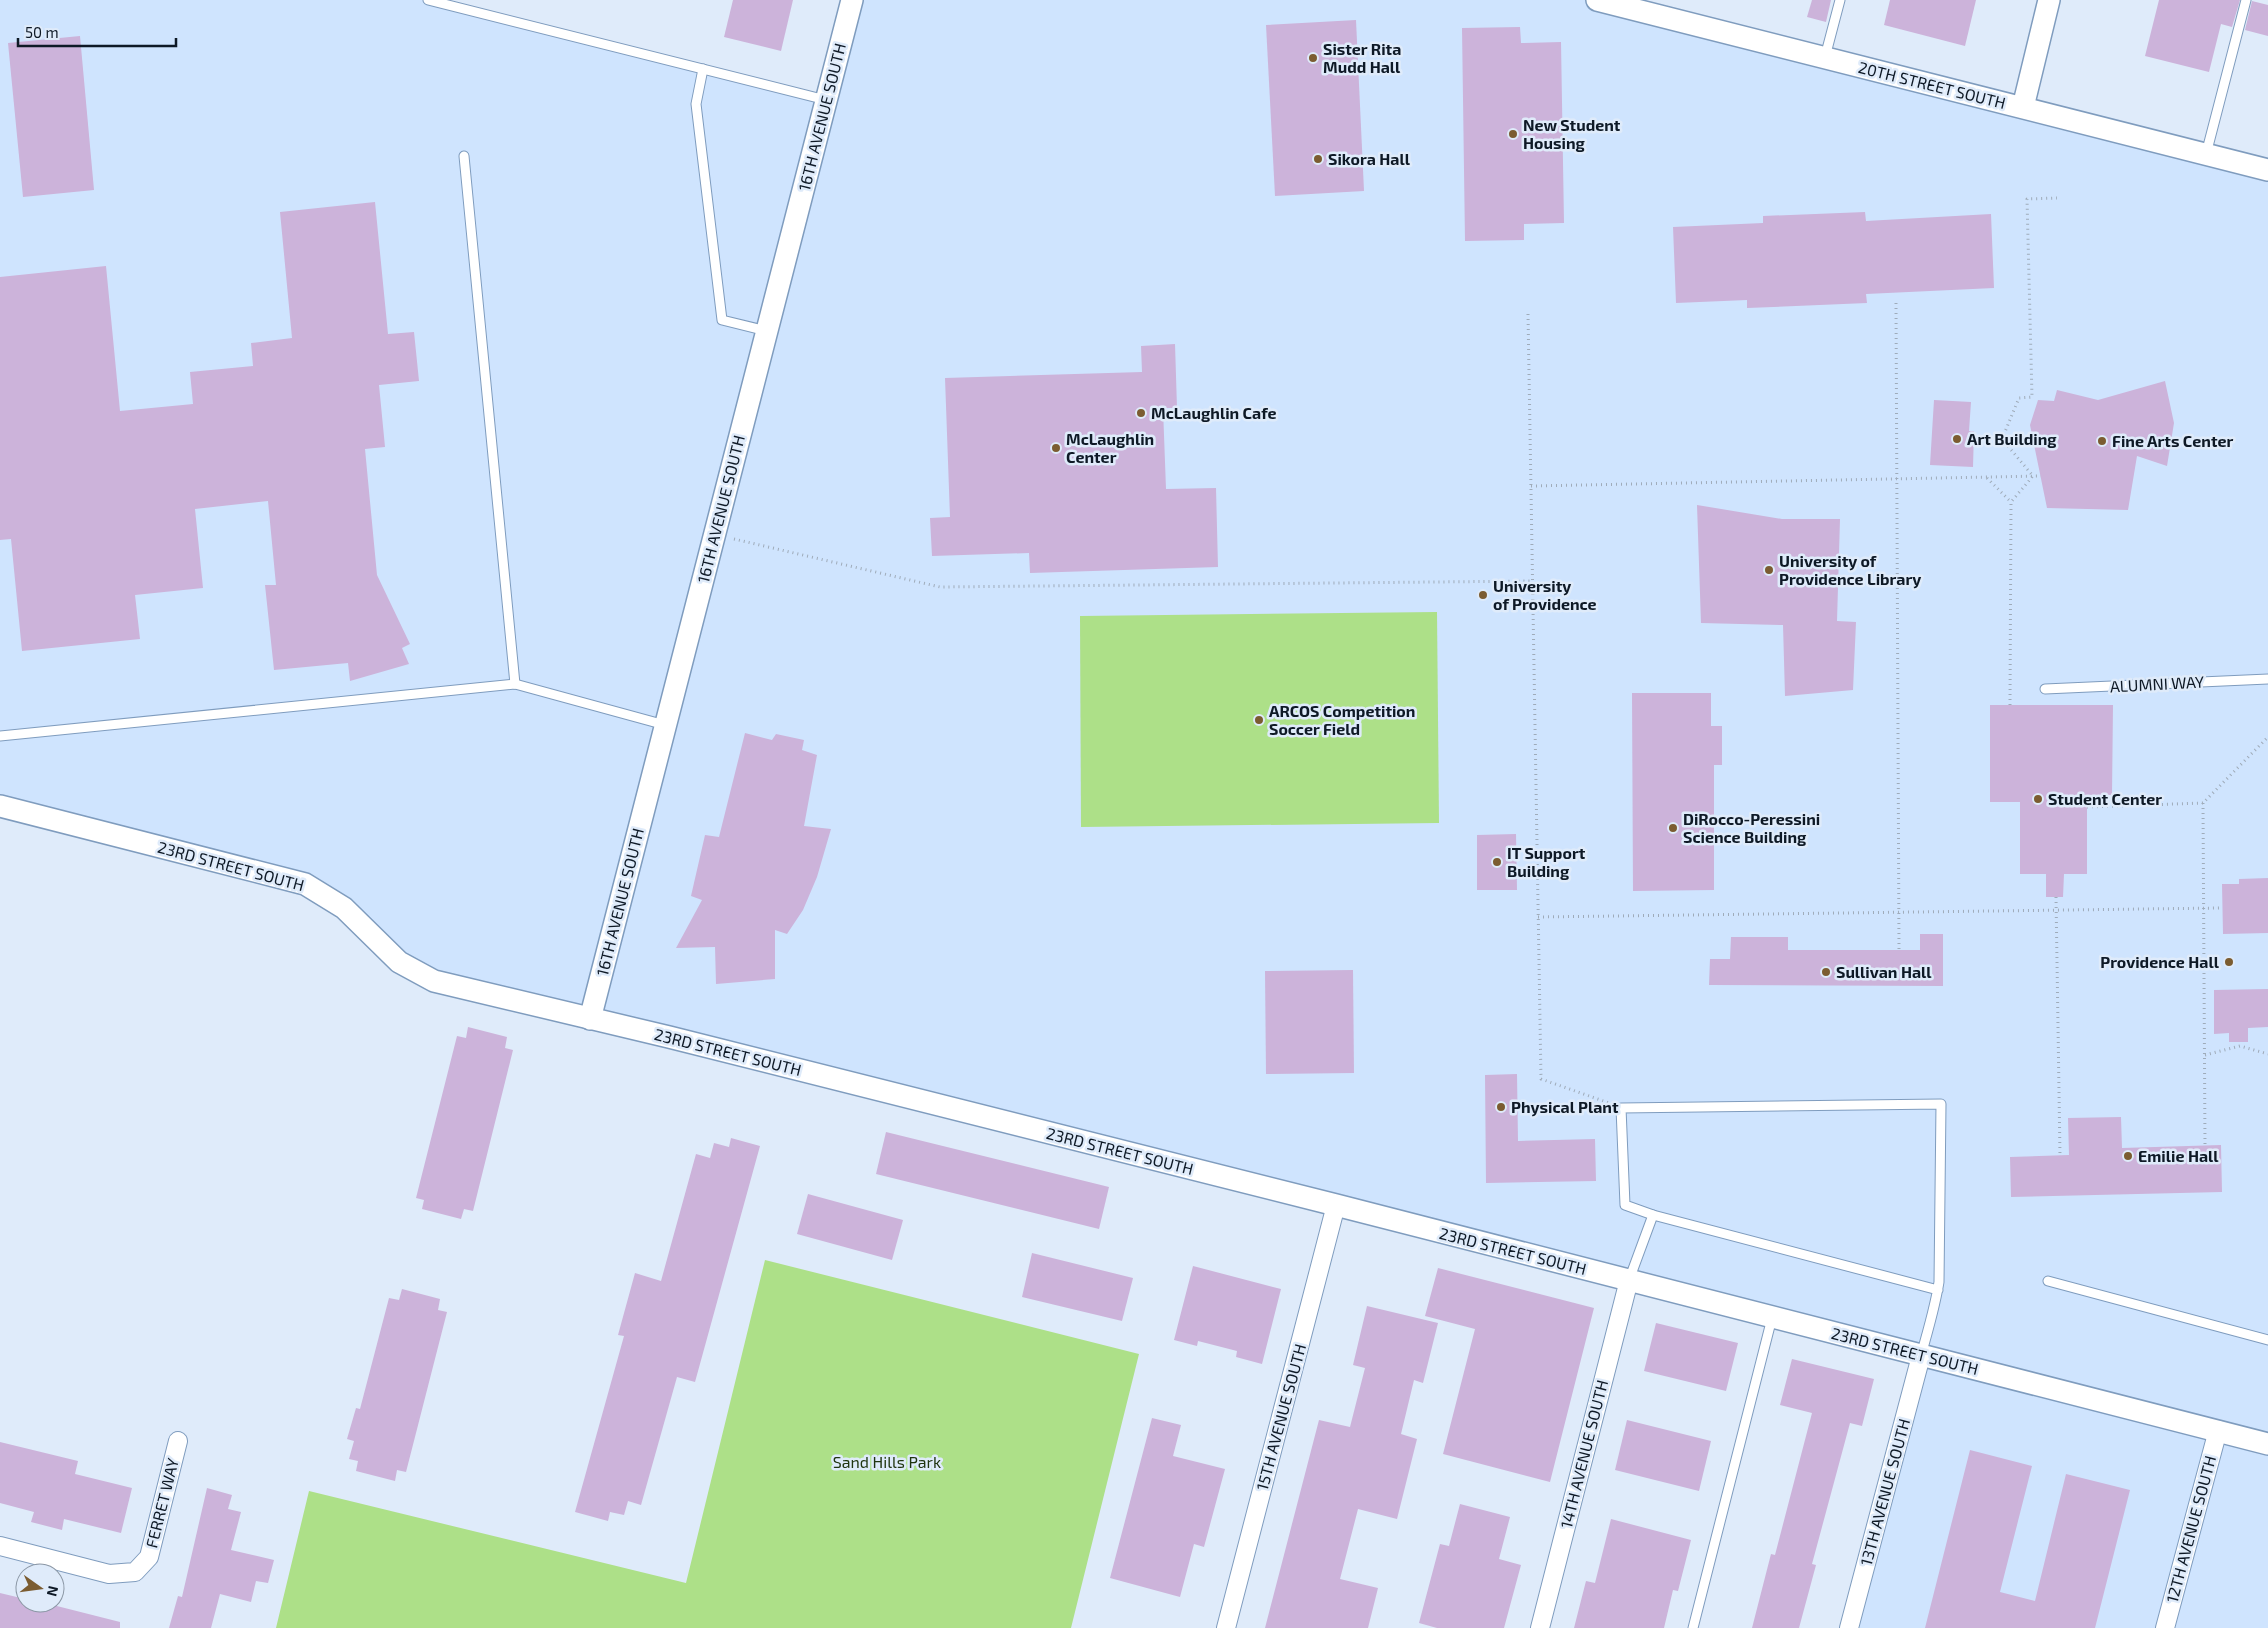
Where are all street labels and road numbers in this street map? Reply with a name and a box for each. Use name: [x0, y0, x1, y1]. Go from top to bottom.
street label: 16TH AVENUE SOUTH: [794, 41, 849, 193]
street label: 20TH STREET SOUTH: [1857, 57, 2008, 112]
street label: 16TH AVENUE SOUTH: [693, 433, 748, 585]
street label: ALUMNI WAY: [2109, 672, 2205, 695]
street label: 16TH AVENUE SOUTH: [592, 826, 647, 978]
street label: 23RD STREET SOUTH: [156, 837, 306, 894]
street label: 23RD STREET SOUTH: [653, 1024, 804, 1079]
street label: 23RD STREET SOUTH: [1045, 1123, 1196, 1178]
street label: 23RD STREET SOUTH: [1438, 1223, 1589, 1278]
street label: 23RD STREET SOUTH: [1830, 1323, 1981, 1378]
street label: 15TH AVENUE SOUTH: [1252, 1341, 1309, 1492]
street label: 14TH AVENUE SOUTH: [1556, 1378, 1611, 1530]
street label: 13TH AVENUE SOUTH: [1856, 1416, 1913, 1567]
street label: 12TH AVENUE SOUTH: [2162, 1453, 2219, 1604]
street label: FERRET WAY: [141, 1456, 182, 1550]

